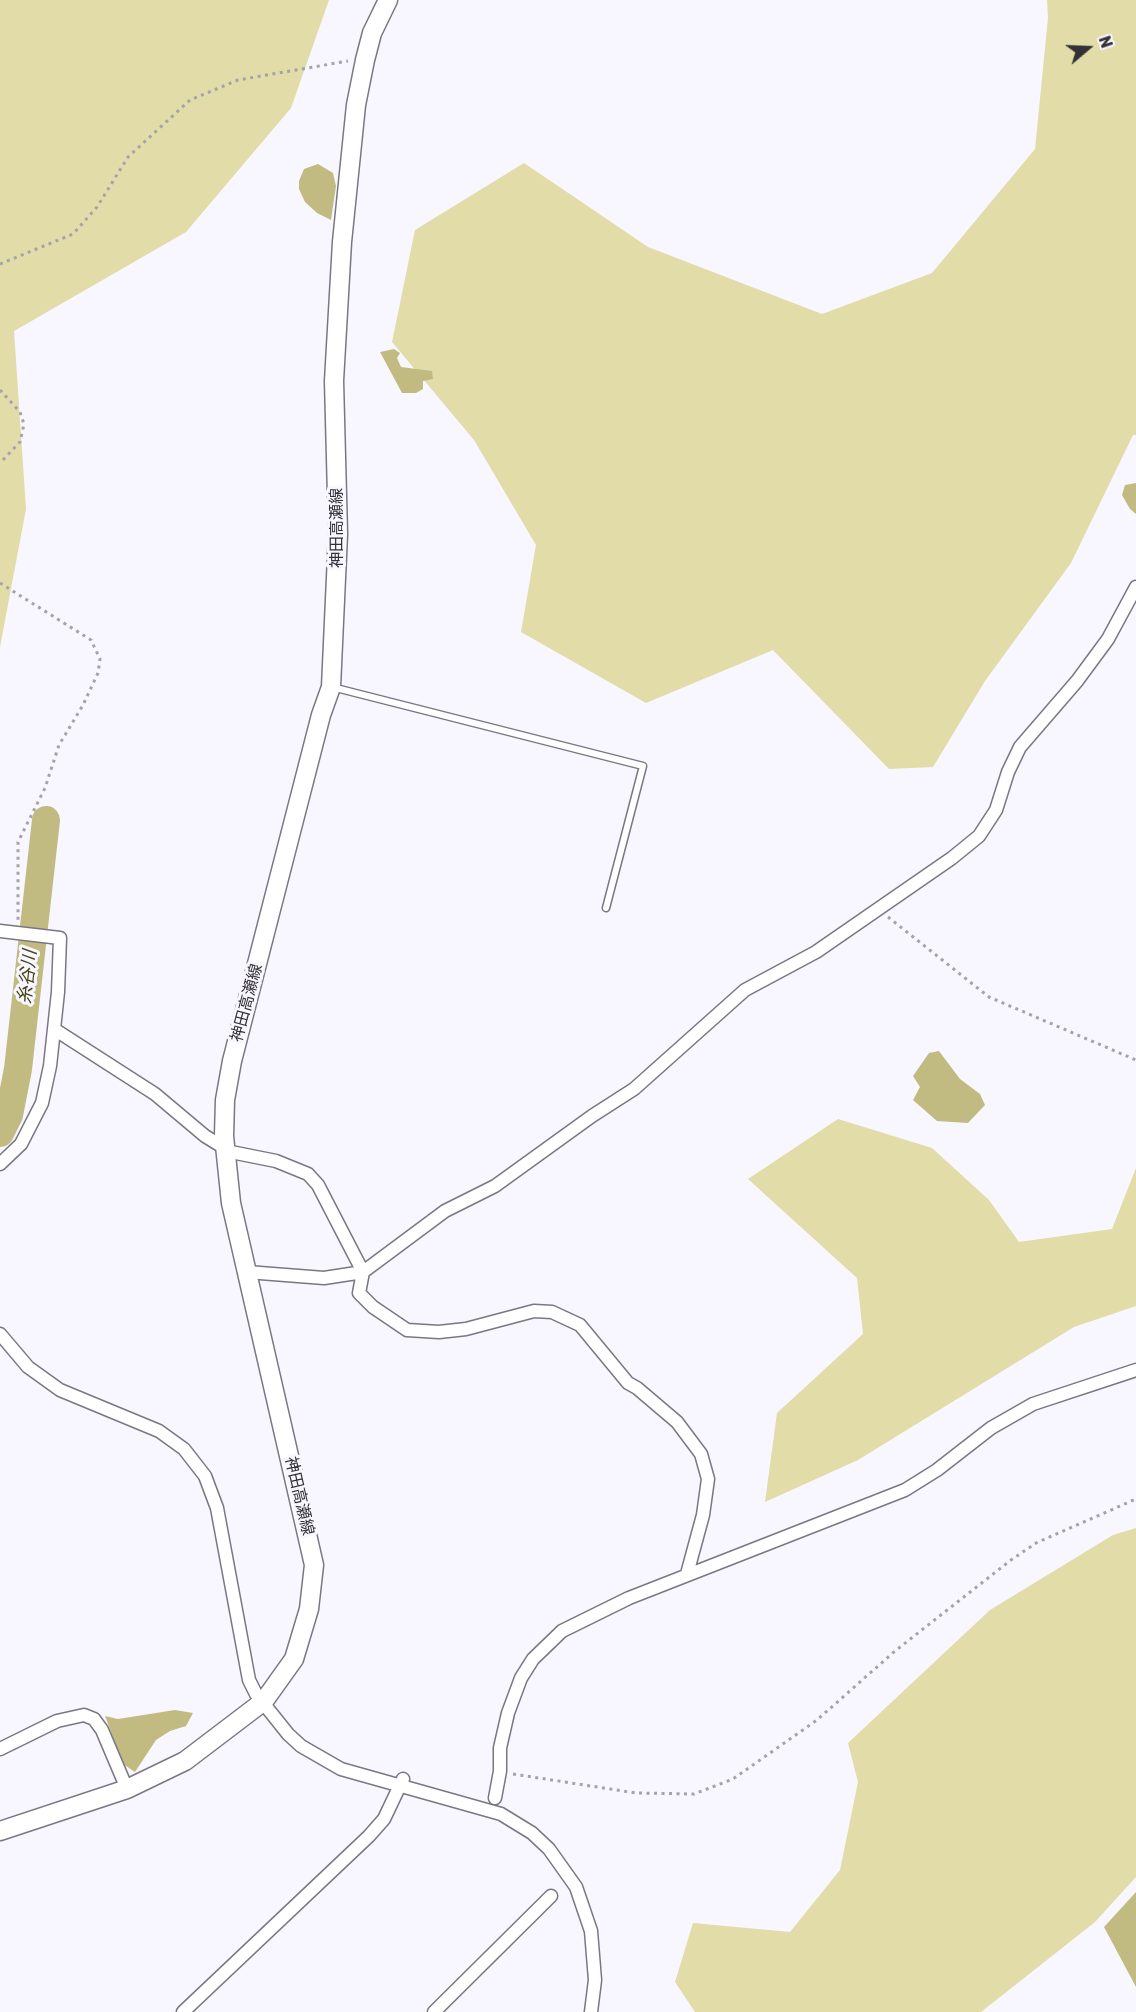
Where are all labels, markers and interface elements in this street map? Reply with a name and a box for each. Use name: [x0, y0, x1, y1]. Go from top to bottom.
north arrow: [1058, 18, 1118, 78]
text: N: [1095, 33, 1116, 51]
street label: 神田高瀬線: [327, 488, 347, 568]
water label: 糸谷川: [14, 949, 42, 1005]
street label: 神田高瀬線: [227, 962, 267, 1044]
street label: 神田高瀬線: [281, 1455, 317, 1537]

